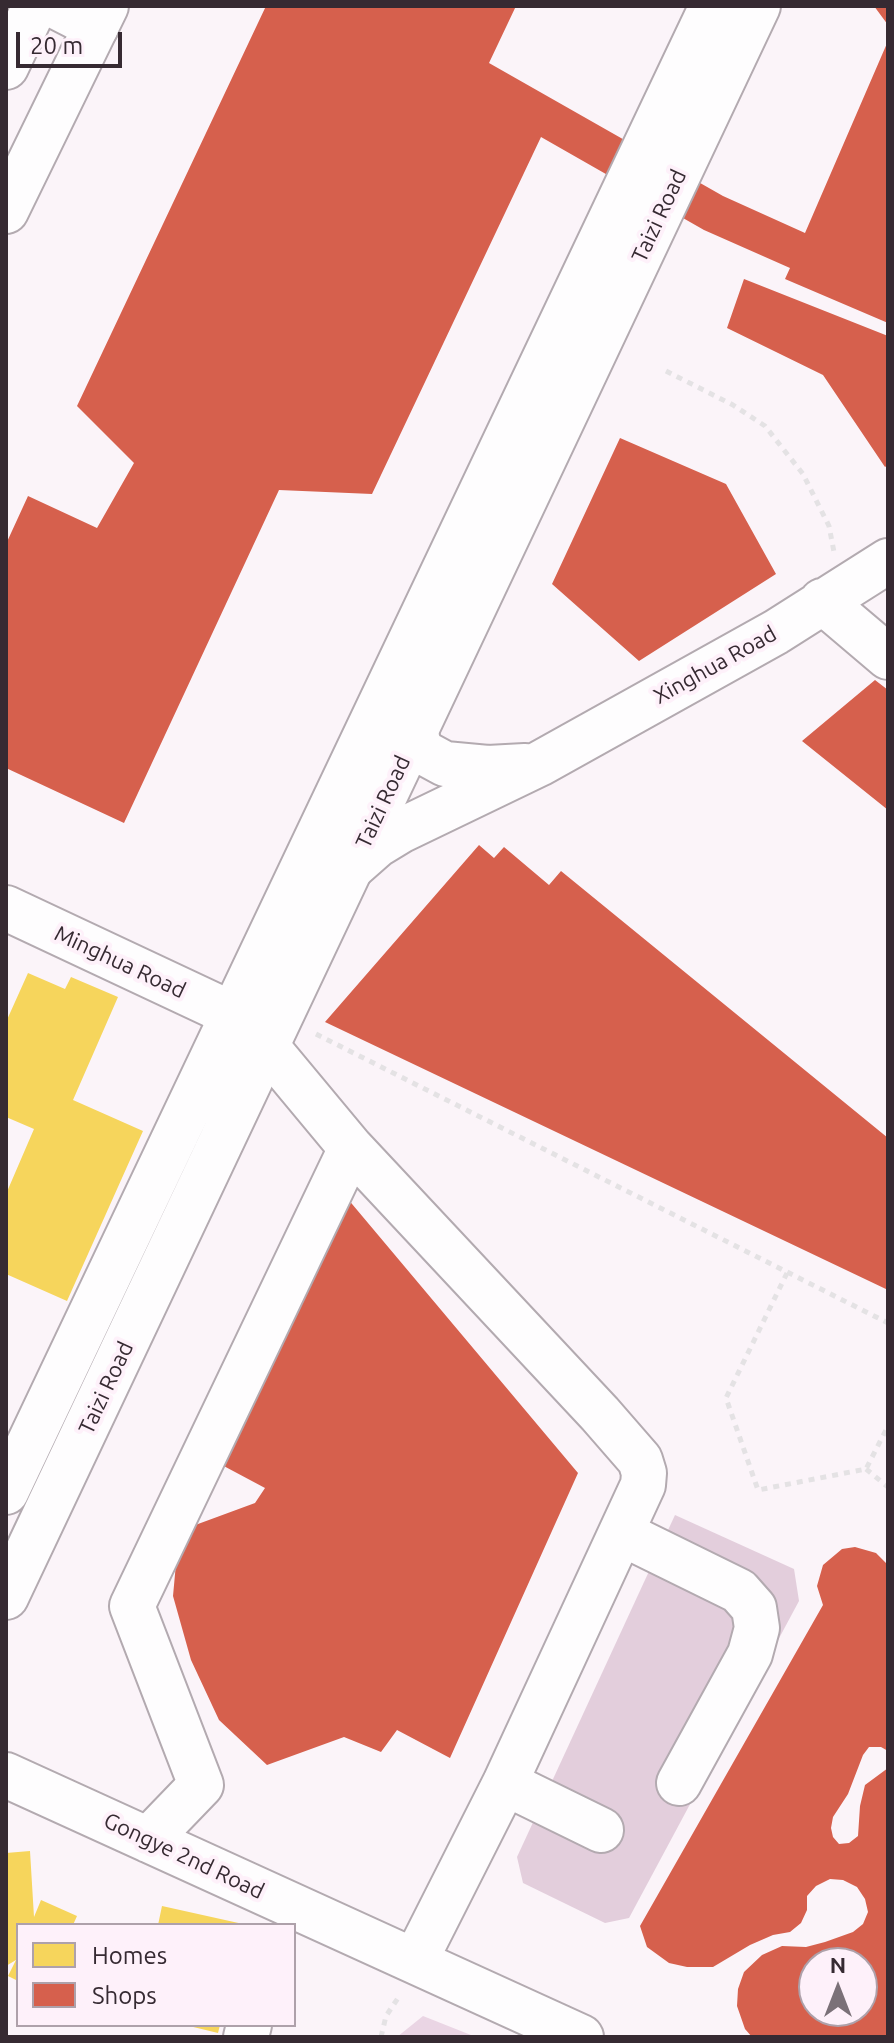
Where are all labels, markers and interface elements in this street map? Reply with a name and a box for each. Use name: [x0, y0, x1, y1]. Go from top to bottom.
scale bar: [20, 16, 126, 66]
text: 20 m: [30, 32, 83, 59]
street label: Taizi Road: [626, 165, 692, 267]
street label: Xinghua Road: [649, 620, 781, 710]
street label: Taizi Road: [350, 751, 416, 853]
street label: Minghua Road: [50, 920, 190, 1004]
street label: Taizi Road: [73, 1337, 139, 1439]
street label: Gongye 2nd Road: [100, 1807, 268, 1905]
legend: [16, 1923, 296, 2027]
text: Homes: [92, 1942, 167, 1969]
north arrow: [798, 1947, 878, 2027]
text: N: [830, 1952, 846, 1977]
text: Shops: [92, 1982, 157, 2009]

